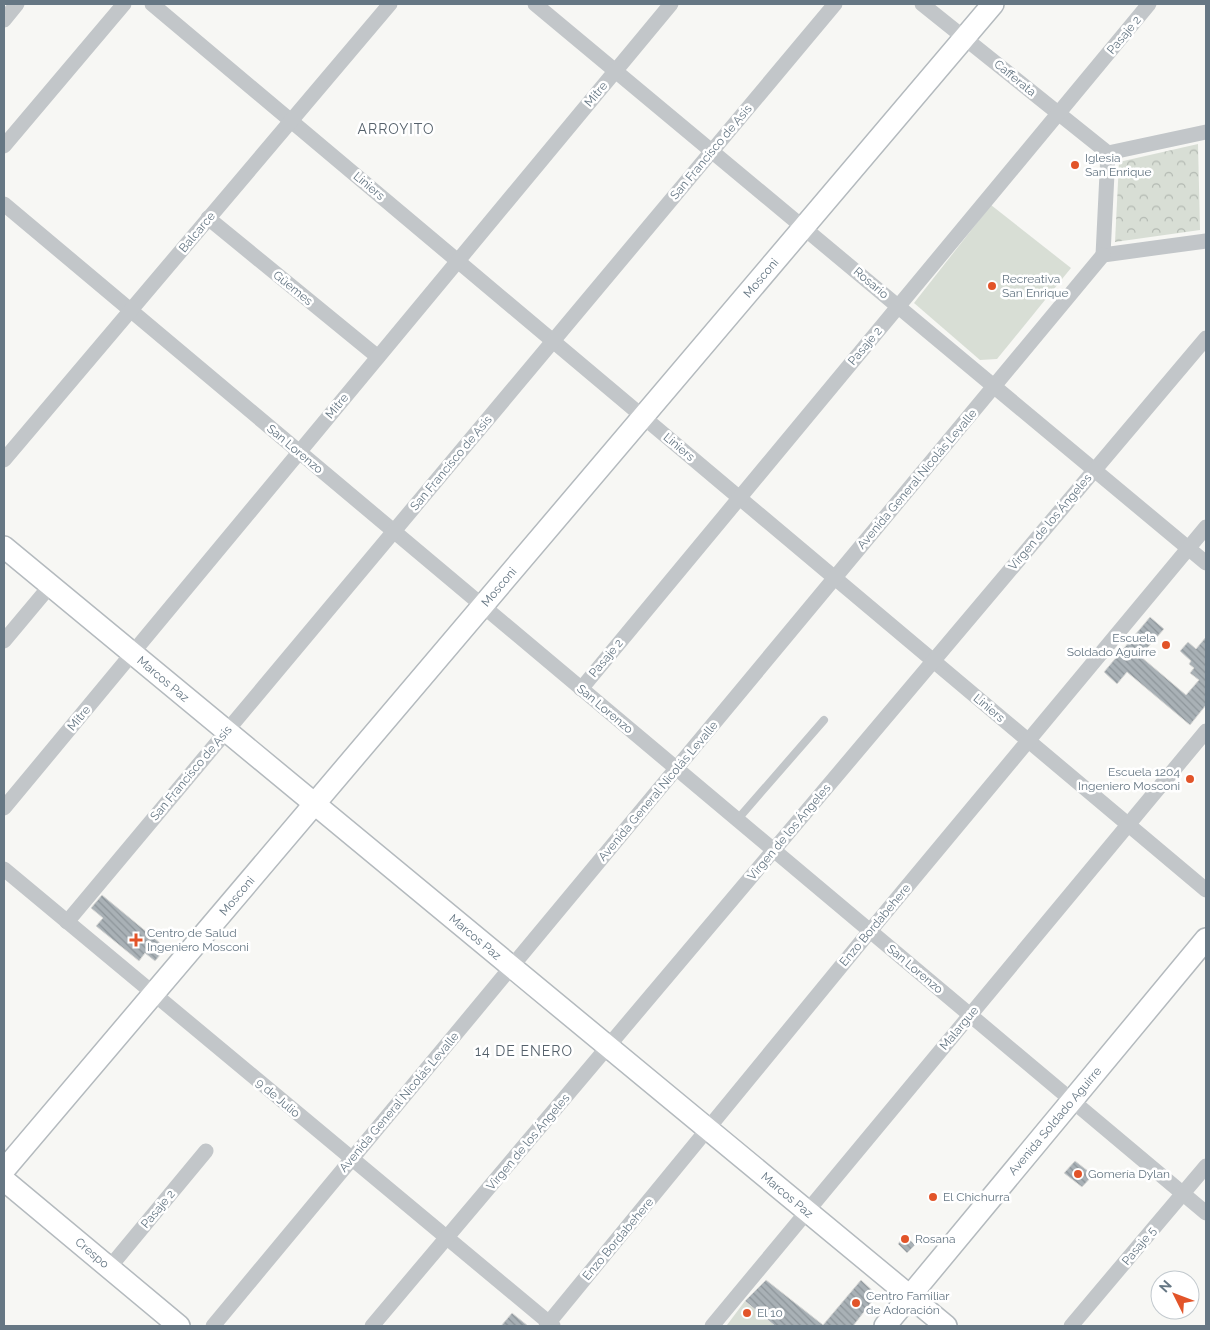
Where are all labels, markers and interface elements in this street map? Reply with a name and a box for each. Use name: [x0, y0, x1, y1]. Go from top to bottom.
street label: Pasaje 2: [1104, 13, 1144, 57]
street label: Cafferata: [991, 57, 1039, 99]
street label: Mitre: [582, 79, 610, 109]
street label: San Francisco de Asis: [667, 102, 755, 202]
district label: ARROYITO: [358, 121, 434, 137]
place label: Iglesia San Enrique: [1085, 151, 1152, 179]
marker: Iglesia San Enrique: [1069, 159, 1081, 171]
street label: Liniers: [351, 169, 388, 203]
street label: Balcarce: [176, 209, 218, 255]
street label: Mosconi: [741, 256, 781, 300]
street label: Rosario: [851, 264, 891, 302]
street label: Güemes: [270, 268, 316, 308]
place label: Recreativa San Enrique: [1002, 272, 1069, 300]
marker: Recreativa San Enrique: [986, 280, 998, 292]
street label: Pasaje 2: [845, 324, 885, 368]
street label: Mitre: [323, 391, 351, 421]
street label: Avenida General Nicolás Levalle: [854, 406, 980, 552]
street label: San Francisco de Asis: [407, 413, 495, 513]
street label: San Lorenzo: [264, 422, 326, 476]
street label: Liniers: [661, 430, 698, 464]
street label: Virgen de los Ángeles: [1006, 471, 1095, 573]
street label: Mosconi: [479, 565, 519, 609]
place label: Escuela Soldado Aguirre: [1067, 631, 1156, 659]
street label: Pasaje 2: [586, 636, 626, 680]
marker: Escuela Soldado Aguirre: [1160, 639, 1172, 651]
street label: Marcos Paz: [134, 653, 192, 705]
street label: San Lorenzo: [574, 682, 636, 736]
street label: Liniers: [971, 691, 1008, 725]
street label: Mitre: [65, 703, 93, 733]
street label: Avenida General Nicolás Levalle: [595, 718, 721, 864]
street label: San Francisco de Asis: [147, 723, 235, 823]
place label: Escuela 1204 Ingeniero Mosconi: [1078, 765, 1180, 793]
marker: Escuela 1204 Ingeniero Mosconi: [1184, 773, 1196, 785]
street label: Virgen de los Ángeles: [745, 781, 834, 883]
street label: Mosconi: [217, 874, 257, 918]
street label: Enzo Bordabehere: [837, 881, 913, 969]
street label: Marcos Paz: [446, 911, 504, 963]
place label: Centro de Salud Ingeniero Mosconi: [147, 926, 249, 954]
marker: Centro de Salud Ingeniero Mosconi: [129, 933, 143, 947]
street label: San Lorenzo: [884, 942, 946, 996]
street label: Malargue: [937, 1003, 981, 1053]
street label: Avenida General Nicolás Levalle: [336, 1029, 462, 1175]
district label: 14 DE ENERO: [475, 1043, 573, 1059]
street label: Avenida Soldado Aguirre: [1006, 1064, 1104, 1178]
street label: 9 de Julio: [253, 1076, 303, 1120]
street label: Virgen de los Ángeles: [484, 1091, 573, 1193]
place label: Gomería Dylan: [1088, 1167, 1170, 1181]
marker: Gomería Dylan: [1072, 1168, 1084, 1180]
street label: Marcos Paz: [758, 1169, 816, 1221]
street label: Pasaje 2: [138, 1187, 178, 1231]
place label: El Chichurra: [943, 1190, 1010, 1204]
marker: El Chichurra: [927, 1191, 939, 1203]
street label: Enzo Bordabehere: [580, 1195, 656, 1283]
street label: Pasaje 5: [1119, 1224, 1159, 1268]
place label: Rosana: [915, 1232, 956, 1246]
marker: Rosana: [899, 1233, 911, 1245]
street label: Crespo: [72, 1235, 112, 1271]
north arrow: [1150, 1270, 1200, 1320]
text: N: [1156, 1277, 1175, 1296]
place label: Centro Familiar de Adoración: [866, 1289, 950, 1317]
marker: Centro Familiar de Adoración: [850, 1297, 862, 1309]
place label: El 10: [757, 1306, 783, 1320]
marker: El 10: [741, 1307, 753, 1319]

